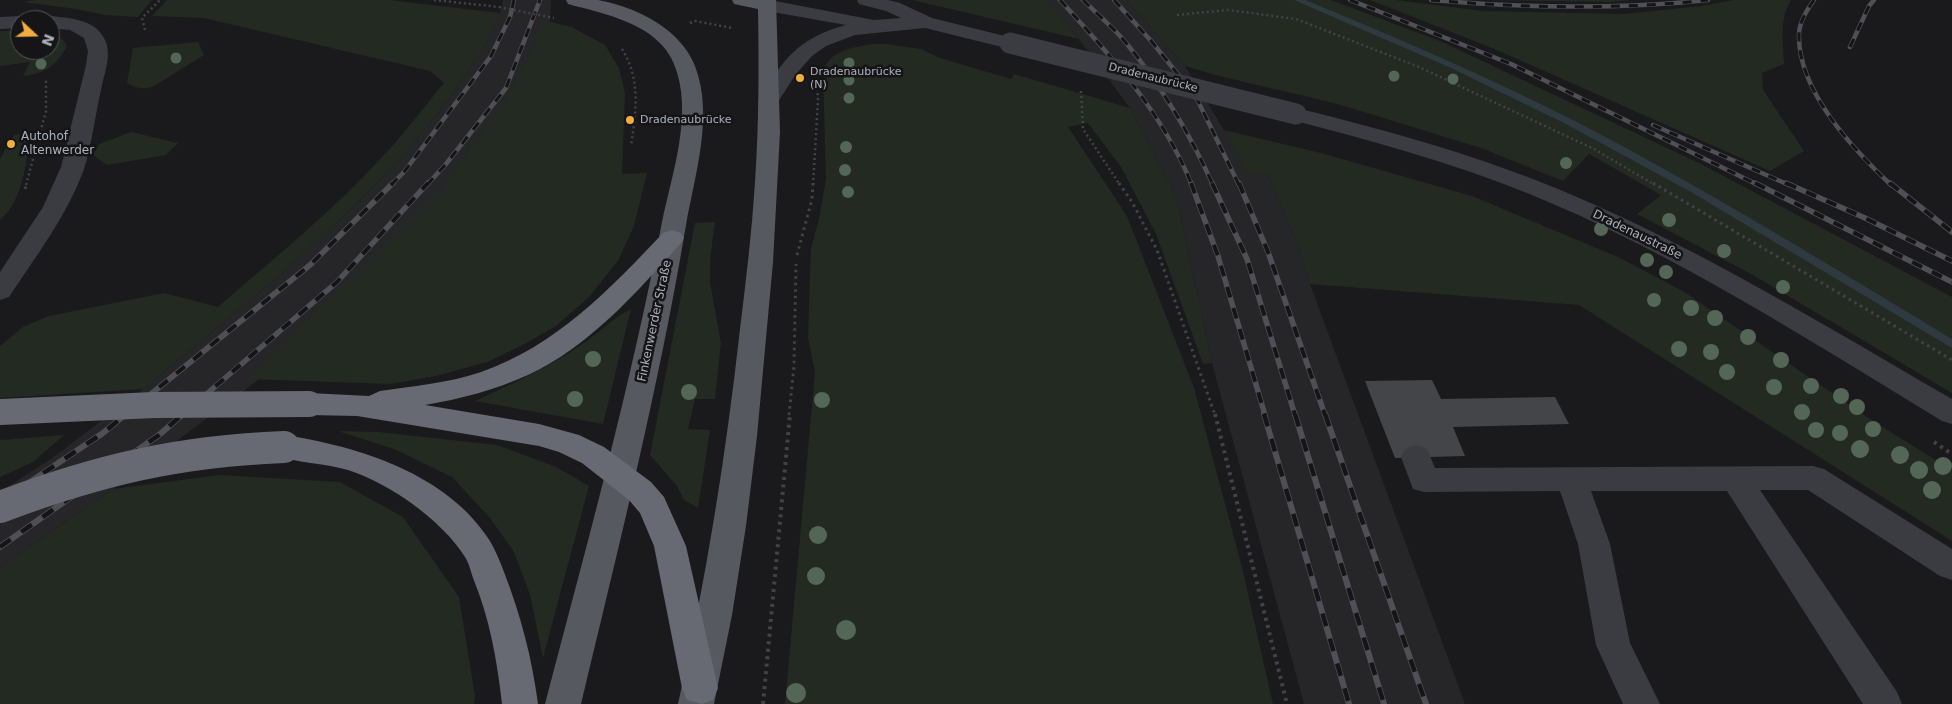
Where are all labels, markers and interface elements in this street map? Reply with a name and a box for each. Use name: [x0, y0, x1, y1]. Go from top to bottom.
north arrow: [10, 10, 60, 60]
text: N: [39, 32, 58, 48]
street label: Dradenaubrücke: [1107, 61, 1199, 95]
place label: Dradenaubrücke (N): [810, 65, 901, 91]
marker: Dradenaubrücke (N): [794, 72, 806, 84]
place label: Dradenaubrücke: [640, 113, 731, 127]
marker: Dradenaubrücke: [624, 114, 636, 126]
place label: Autohof Altenwerder: [21, 130, 94, 158]
marker: Autohof Altenwerder: [5, 138, 17, 150]
street label: Dradenaustraße: [1590, 207, 1684, 263]
street label: Finkenwerder Straße: [635, 259, 675, 383]

